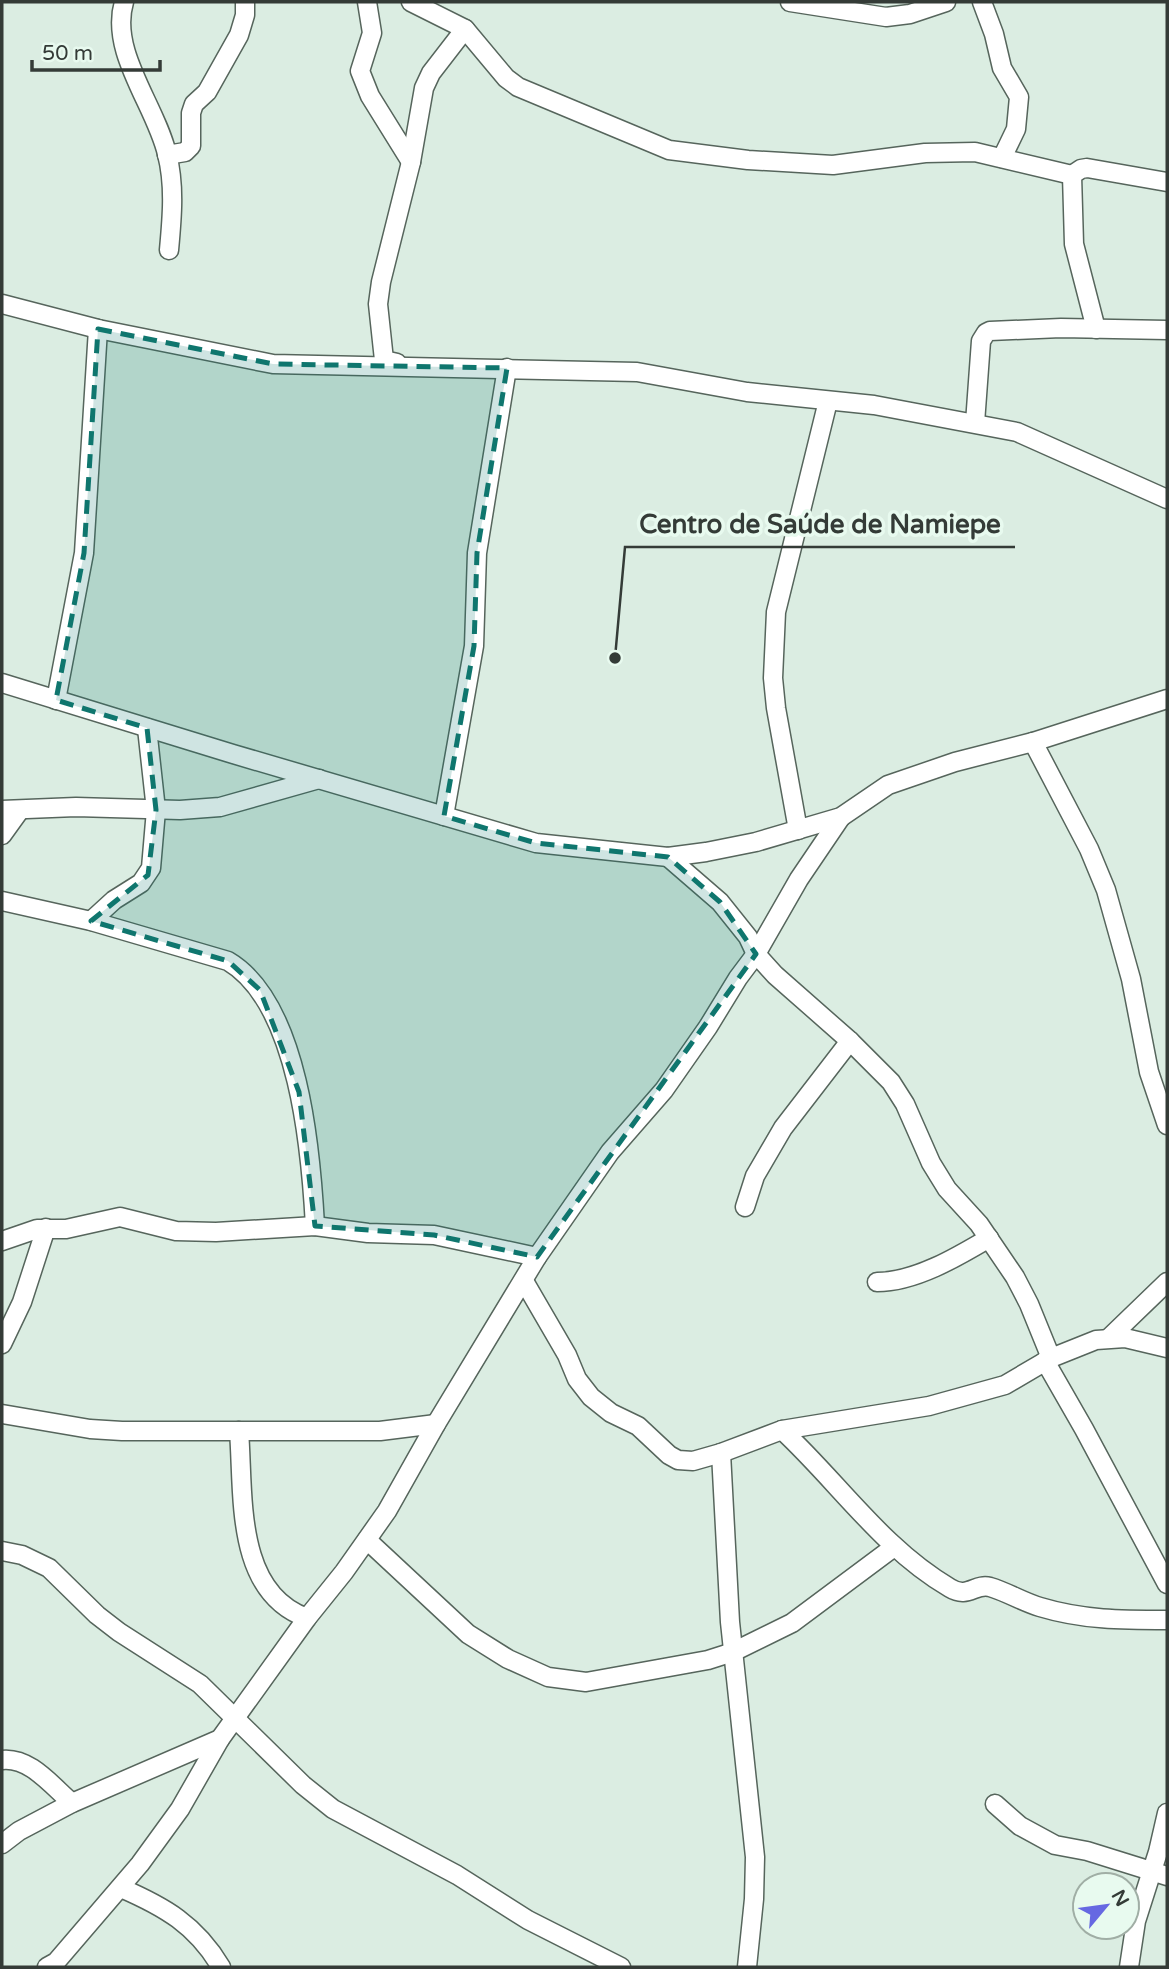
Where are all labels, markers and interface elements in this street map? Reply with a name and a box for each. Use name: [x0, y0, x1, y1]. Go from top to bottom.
scale bar: [32, 28, 159, 72]
text: 50 m: [42, 41, 93, 66]
callout: Centro de Saúde de Namiepe: [625, 500, 1015, 547]
text: Centro de Saúde de Namiepe: [639, 509, 1001, 540]
north arrow: [1071, 1871, 1141, 1941]
text: N: [1107, 1886, 1133, 1910]

